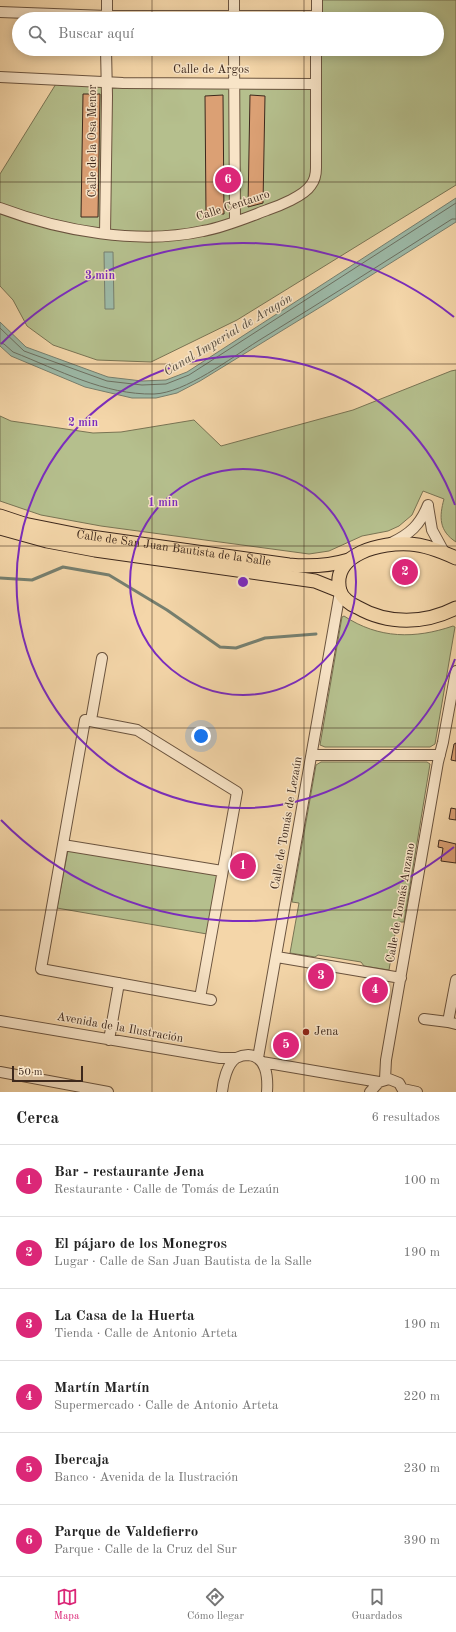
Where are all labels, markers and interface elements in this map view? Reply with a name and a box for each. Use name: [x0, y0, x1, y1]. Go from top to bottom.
search box: [12, 12, 444, 56]
icon: search: [26, 23, 48, 45]
text: Buscar aquí: [58, 27, 134, 42]
street label: Calle de Argos: [173, 64, 249, 76]
street label: Calle de la Osa Menor: [87, 85, 99, 197]
pin: 6: [215, 165, 241, 195]
street label: Calle Centauro: [195, 188, 271, 224]
text: 3 min: [85, 270, 115, 282]
water label: Canal Imperial de Aragón: [161, 291, 295, 379]
text: 2 min: [68, 417, 98, 429]
text: 1 min: [148, 497, 178, 509]
street label: Calle de San Juan Bautista de la Salle: [75, 529, 272, 568]
pin: 2: [392, 557, 418, 587]
centre of rings: [236, 575, 250, 589]
your location: [191, 726, 211, 746]
street label: Calle de Tomás de Lezaún: [269, 755, 305, 891]
street label: Calle de Tomás Anzano: [385, 842, 417, 964]
pin: 1: [230, 851, 256, 881]
pin: 3: [308, 961, 334, 991]
pin: 4: [362, 975, 388, 1005]
street label: Avenida de la Ilustración: [56, 1011, 185, 1045]
place label: Jena: [314, 1026, 338, 1038]
marker: Jena: [301, 1027, 311, 1037]
pin: 5: [273, 1030, 299, 1060]
scale bar: [12, 1064, 83, 1083]
text: 50 m: [18, 1067, 43, 1078]
text: Cerca: [16, 1110, 59, 1127]
text: 6 resultados: [372, 1111, 440, 1124]
text: Bar - restaurante Jena: [54, 1165, 204, 1180]
text: 1: [25, 1174, 33, 1187]
text: 100 m: [403, 1174, 440, 1187]
text: Restaurante · Calle de Tomás de Lezaún: [54, 1183, 279, 1196]
text: El pájaro de los Monegros: [54, 1237, 227, 1252]
text: 2: [25, 1246, 33, 1259]
text: 190 m: [403, 1246, 440, 1259]
text: Lugar · Calle de San Juan Bautista de la Salle: [54, 1255, 312, 1268]
text: La Casa de la Huerta: [54, 1309, 195, 1324]
text: 3: [25, 1318, 33, 1331]
text: 190 m: [403, 1318, 440, 1331]
text: Tienda · Calle de Antonio Arteta: [54, 1327, 237, 1340]
text: Martín Martín: [54, 1381, 150, 1396]
text: 4: [25, 1390, 33, 1403]
text: 220 m: [403, 1390, 440, 1403]
text: Supermercado · Calle de Antonio Arteta: [54, 1399, 278, 1412]
text: Ibercaja: [54, 1453, 109, 1468]
text: 5: [25, 1462, 33, 1475]
text: 230 m: [403, 1462, 440, 1475]
text: Banco · Avenida de la Ilustración: [54, 1471, 238, 1484]
text: Parque de Valdefierro: [54, 1525, 198, 1540]
text: 6: [25, 1534, 33, 1547]
text: 390 m: [403, 1534, 440, 1547]
text: Parque · Calle de la Cruz del Sur: [54, 1543, 237, 1556]
tab: Mapa: [54, 1586, 80, 1624]
tab: Cómo llegar: [187, 1586, 244, 1624]
tab: Guardados: [351, 1586, 402, 1624]

